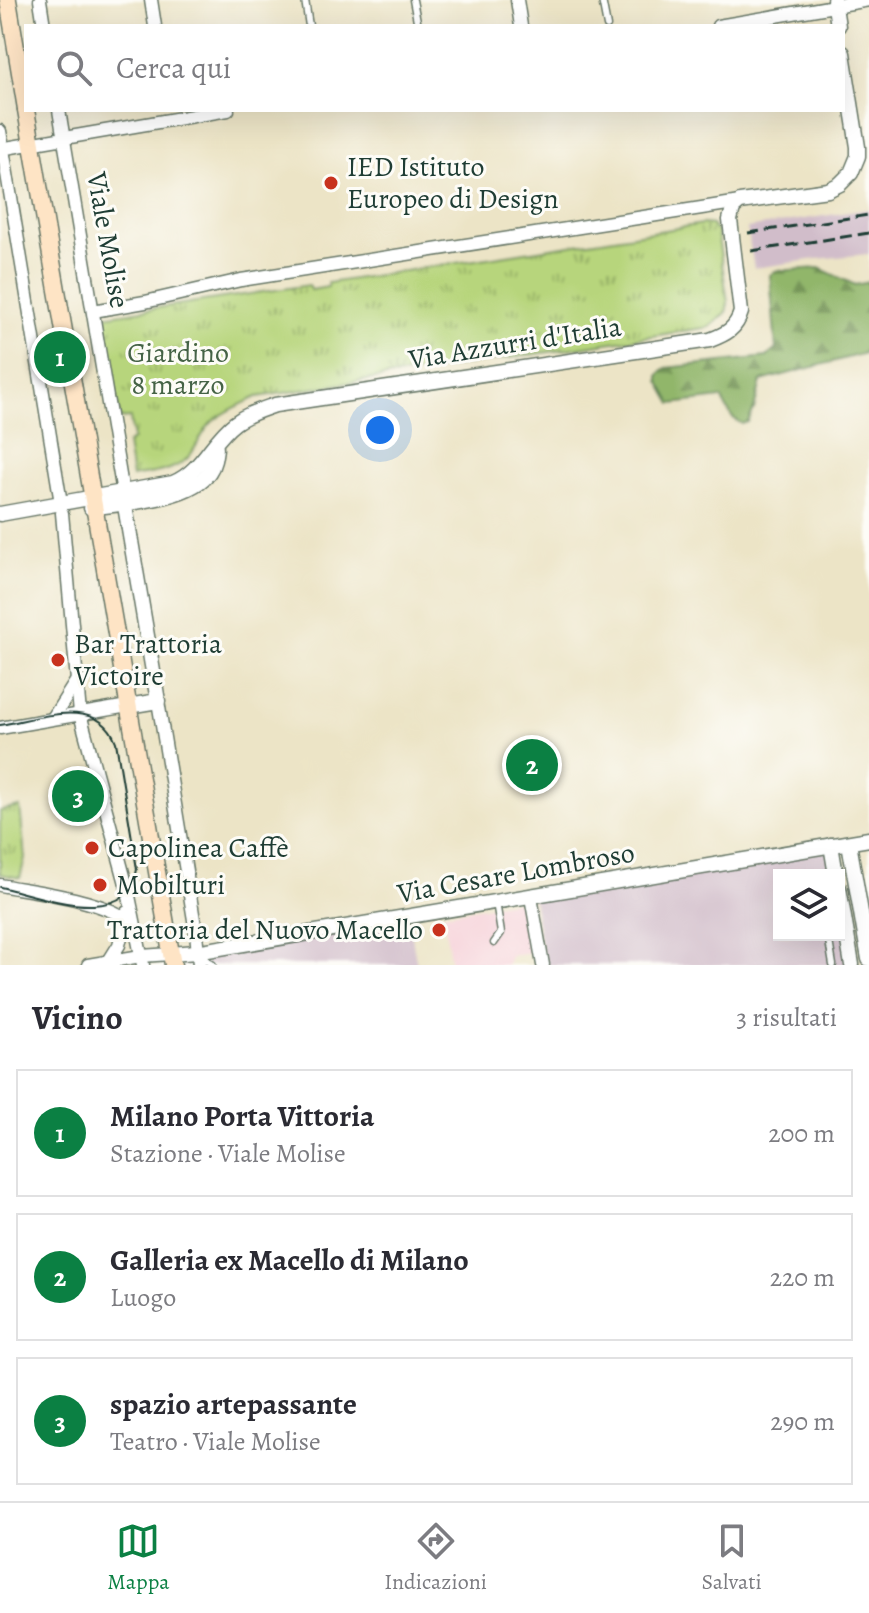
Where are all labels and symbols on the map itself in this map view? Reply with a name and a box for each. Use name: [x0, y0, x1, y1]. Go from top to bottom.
place label: IED Istituto Europeo di Design: [347, 148, 559, 218]
street label: Viale Molise: [77, 168, 139, 311]
marker: IED Istituto Europeo di Design: [322, 174, 340, 192]
street label: Via Azzurri d'Italia: [405, 307, 624, 379]
pin: 1: [34, 327, 86, 387]
park label: Giardino 8 marzo: [127, 334, 229, 404]
your location: [360, 410, 400, 450]
place label: Bar Trattoria Victoire: [73, 625, 222, 695]
marker: Bar Trattoria Victoire: [49, 651, 67, 669]
pin: 2: [506, 735, 558, 795]
pin: 3: [52, 766, 104, 826]
place label: Capolinea Caffè: [108, 829, 289, 867]
street label: Via Cesare Lombroso: [394, 833, 637, 913]
marker: Capolinea Caffè: [83, 839, 101, 857]
place label: Mobilturi: [116, 866, 225, 904]
marker: Mobilturi: [91, 876, 109, 894]
place label: Trattoria del Nuovo Macello: [107, 911, 423, 949]
marker: Trattoria del Nuovo Macello: [430, 921, 448, 939]

